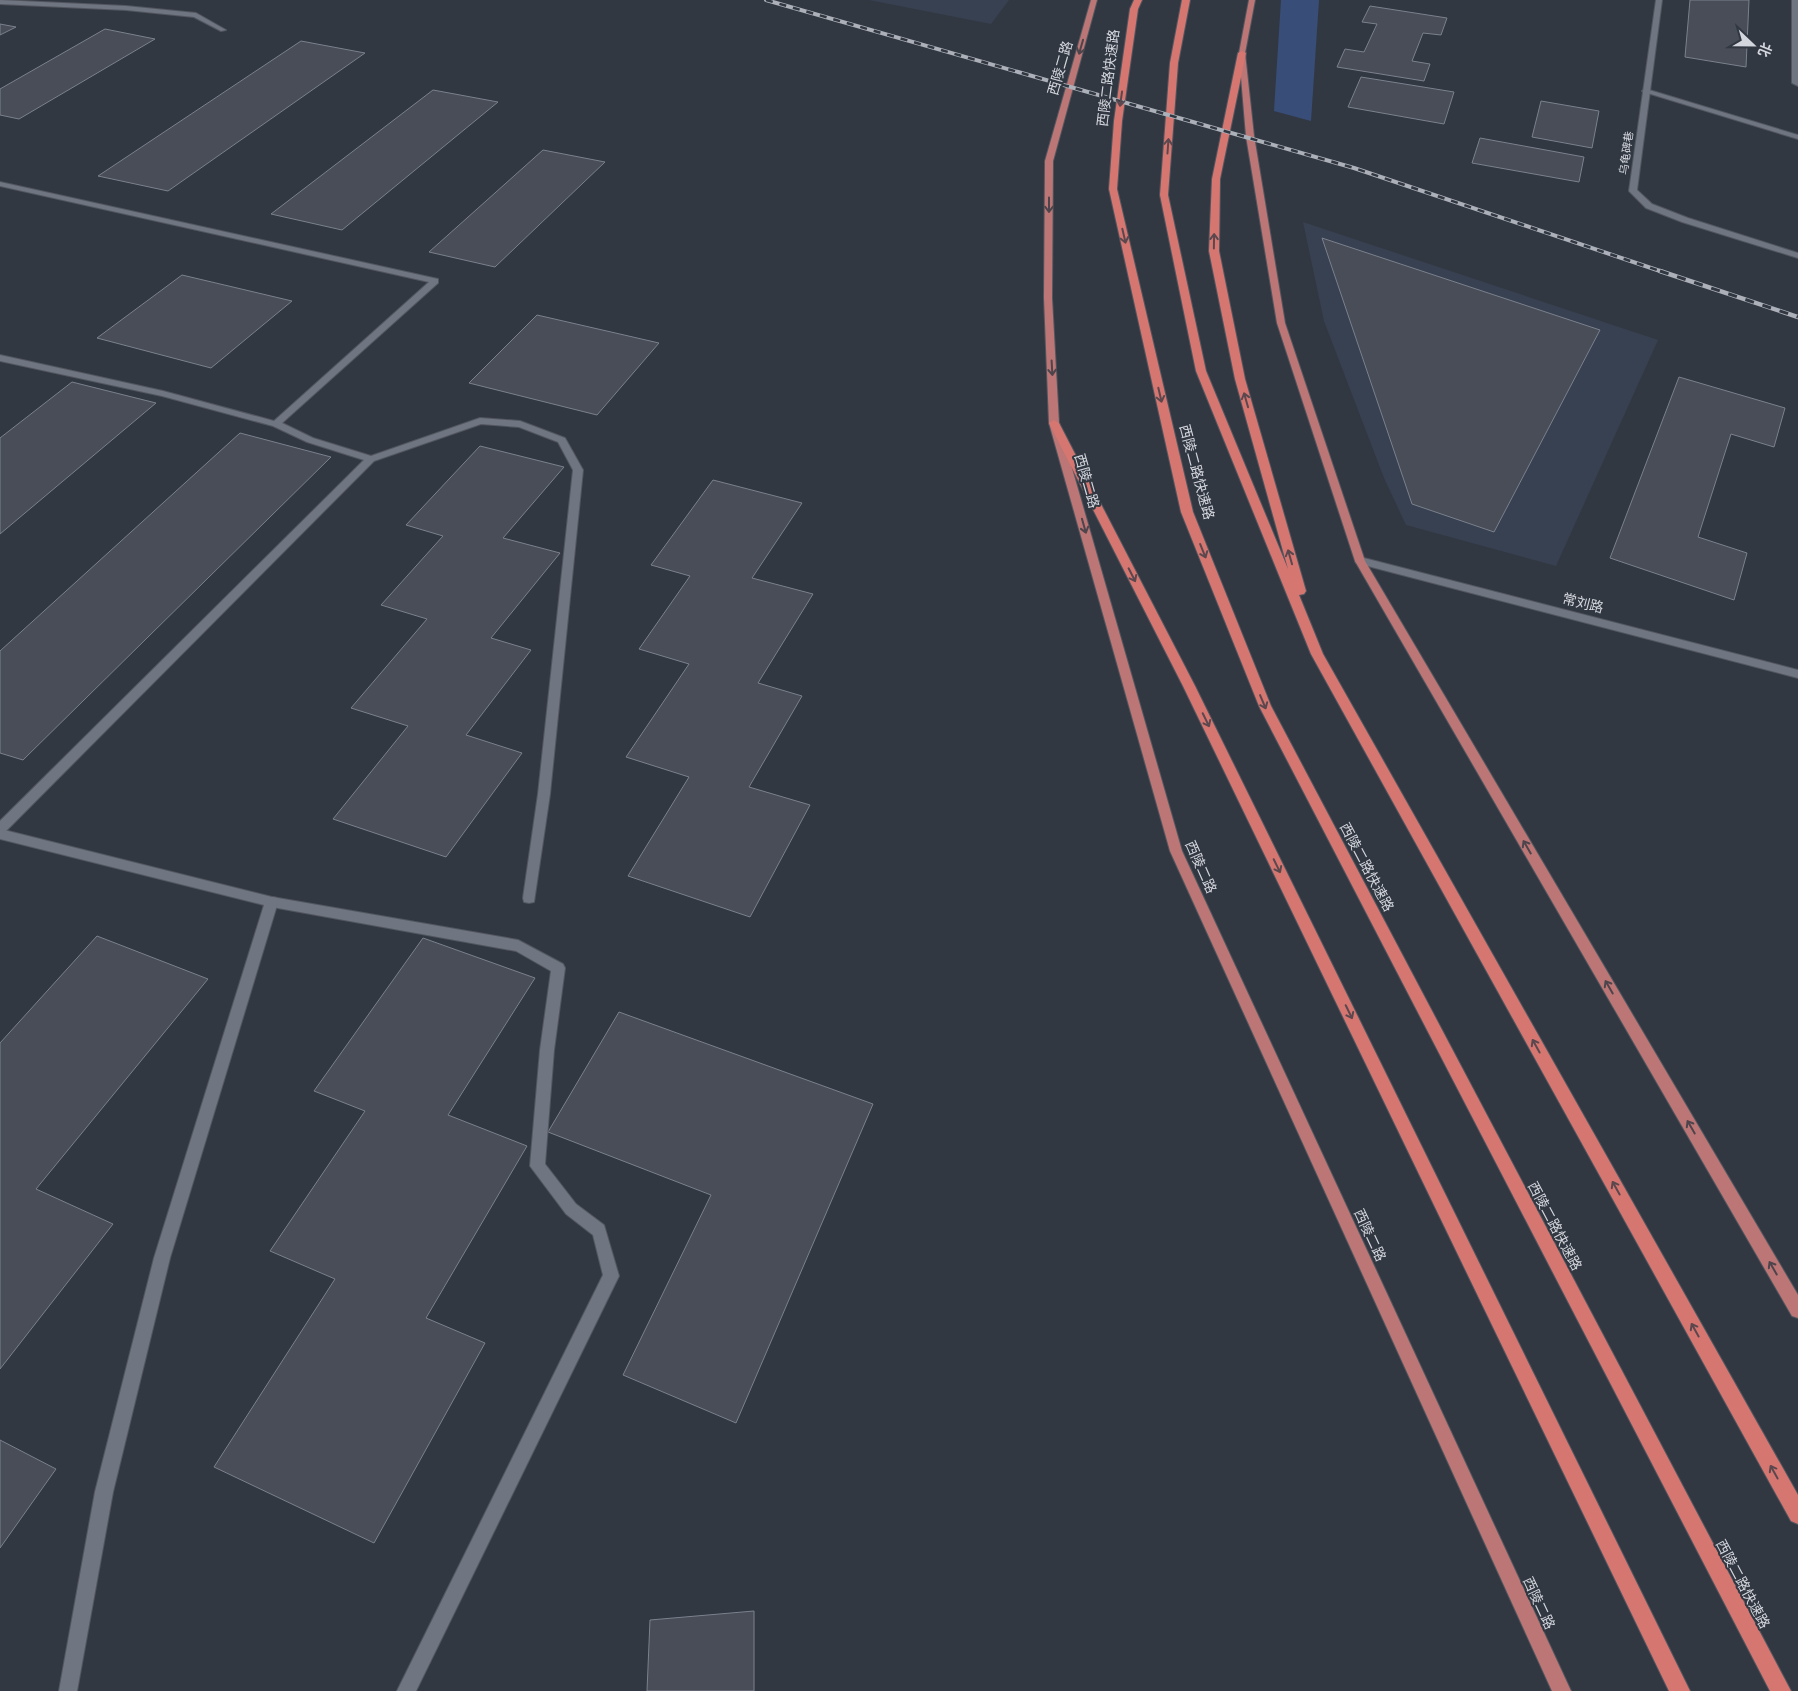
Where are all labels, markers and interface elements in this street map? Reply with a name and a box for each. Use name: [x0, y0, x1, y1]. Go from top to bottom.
north arrow: [1728, 20, 1778, 70]
street label: 西陵二路快速路: [1094, 28, 1122, 128]
street label: 西陵二路: [1045, 39, 1075, 97]
one-way arrow: [1076, 39, 1085, 55]
text: 北: [1755, 40, 1775, 59]
one-way arrow: [1116, 91, 1126, 107]
street label: 乌龟碑巷: [1617, 130, 1635, 176]
one-way arrow: [1163, 138, 1172, 154]
one-way arrow: [1044, 196, 1054, 213]
one-way arrow: [1120, 228, 1129, 244]
one-way arrow: [1209, 233, 1219, 250]
one-way arrow: [1047, 359, 1056, 375]
one-way arrow: [1156, 386, 1165, 402]
one-way arrow: [1240, 393, 1250, 409]
street label: 西陵二路快速路: [1177, 423, 1217, 521]
street label: 西陵二路: [1072, 452, 1102, 510]
one-way arrow: [1079, 517, 1089, 533]
one-way arrow: [1199, 543, 1208, 558]
one-way arrow: [1284, 549, 1294, 565]
one-way arrow: [1128, 567, 1137, 582]
street label: 常刘路: [1561, 590, 1605, 616]
one-way arrow: [1259, 694, 1269, 709]
one-way arrow: [1202, 712, 1211, 727]
street label: 西陵二路快速路: [1337, 820, 1397, 914]
street label: 西陵二路: [1182, 838, 1220, 896]
one-way arrow: [1522, 840, 1532, 854]
one-way arrow: [1273, 858, 1282, 873]
one-way arrow: [1604, 981, 1614, 995]
one-way arrow: [1345, 1004, 1354, 1019]
one-way arrow: [1531, 1039, 1541, 1054]
one-way arrow: [1686, 1121, 1696, 1135]
street label: 西陵二路快速路: [1525, 1179, 1585, 1273]
one-way arrow: [1610, 1181, 1620, 1196]
street label: 西陵二路: [1351, 1206, 1389, 1264]
one-way arrow: [1768, 1261, 1778, 1275]
one-way arrow: [1690, 1322, 1700, 1337]
one-way arrow: [1769, 1464, 1779, 1479]
street label: 西陵二路快速路: [1713, 1537, 1773, 1631]
street label: 西陵二路: [1520, 1574, 1558, 1632]

